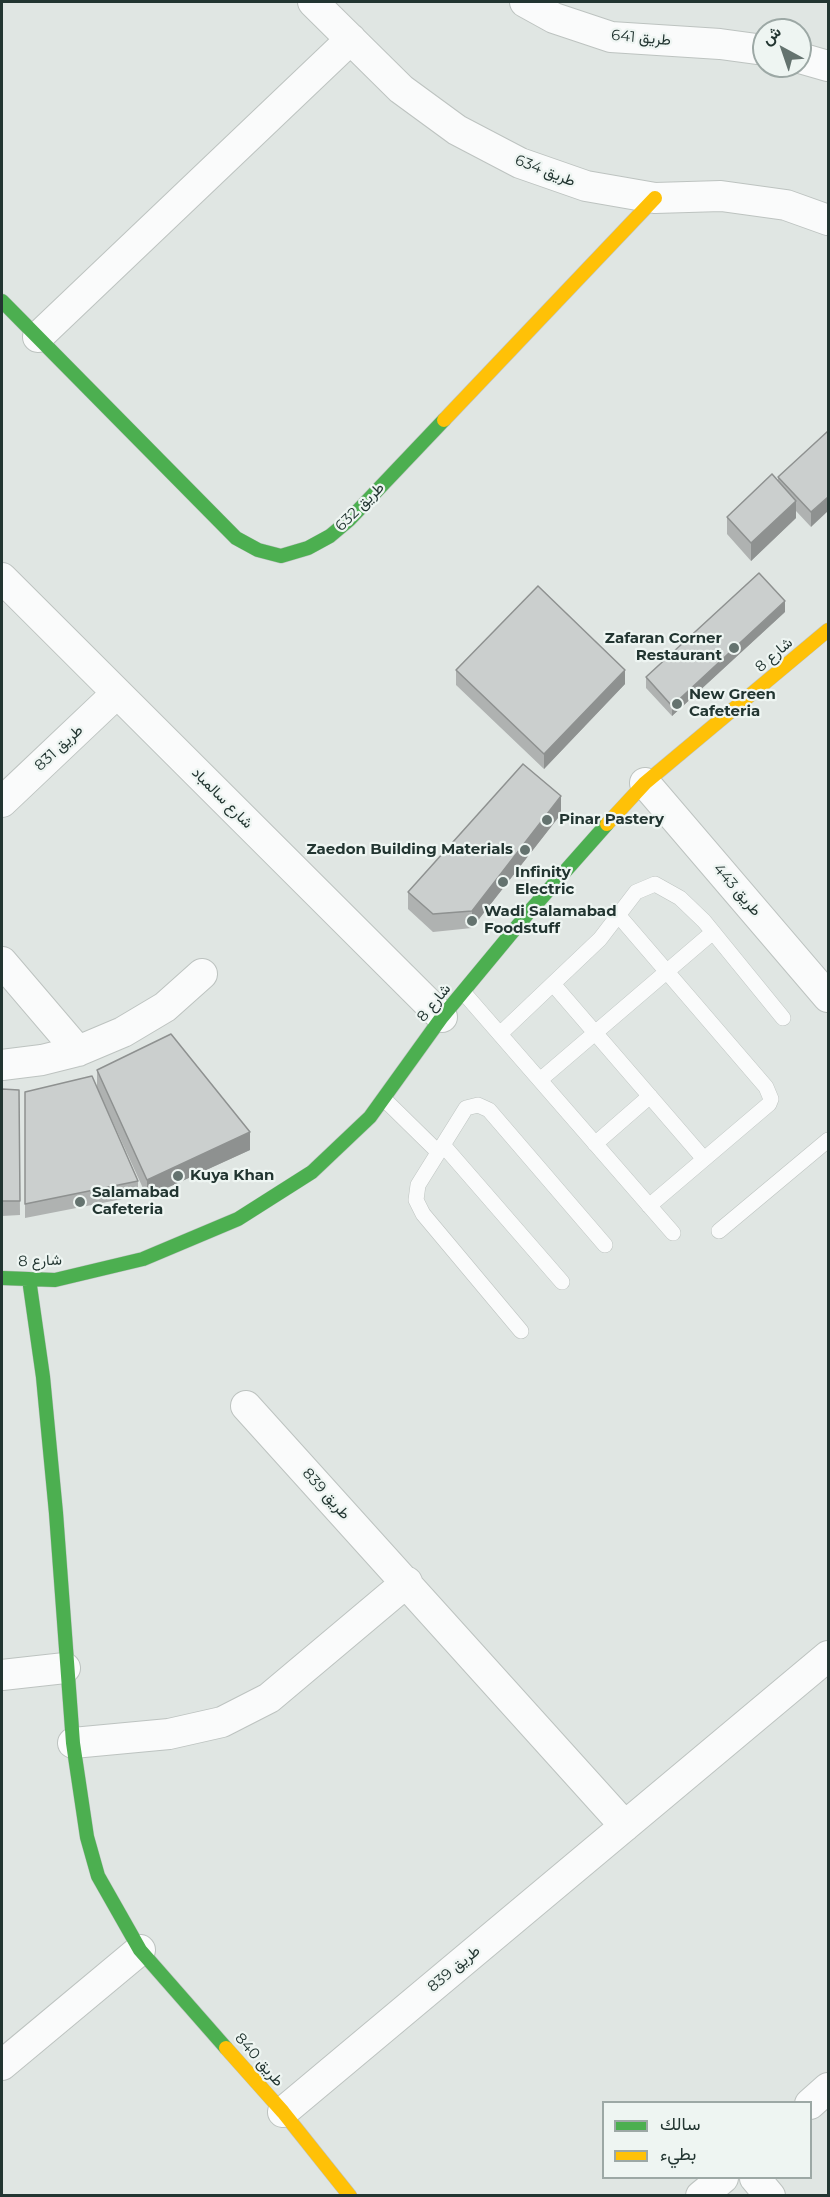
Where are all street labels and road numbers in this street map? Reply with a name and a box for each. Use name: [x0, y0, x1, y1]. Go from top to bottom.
street label: طريق 641: [610, 26, 672, 50]
street label: طريق 634: [512, 151, 578, 191]
street label: طريق 632: [332, 479, 388, 535]
street label: شارع 8: [752, 634, 796, 676]
street label: طريق 831: [31, 721, 87, 775]
street label: شارع سالمباد: [188, 764, 256, 832]
street label: طريق 443: [709, 860, 765, 920]
street label: شارع 8: [413, 980, 455, 1026]
street label: شارع 8: [18, 1251, 62, 1271]
street label: طريق 839: [298, 1465, 354, 1523]
street label: طريق 839: [424, 1942, 484, 1996]
street label: طريق 840: [231, 2030, 287, 2090]

